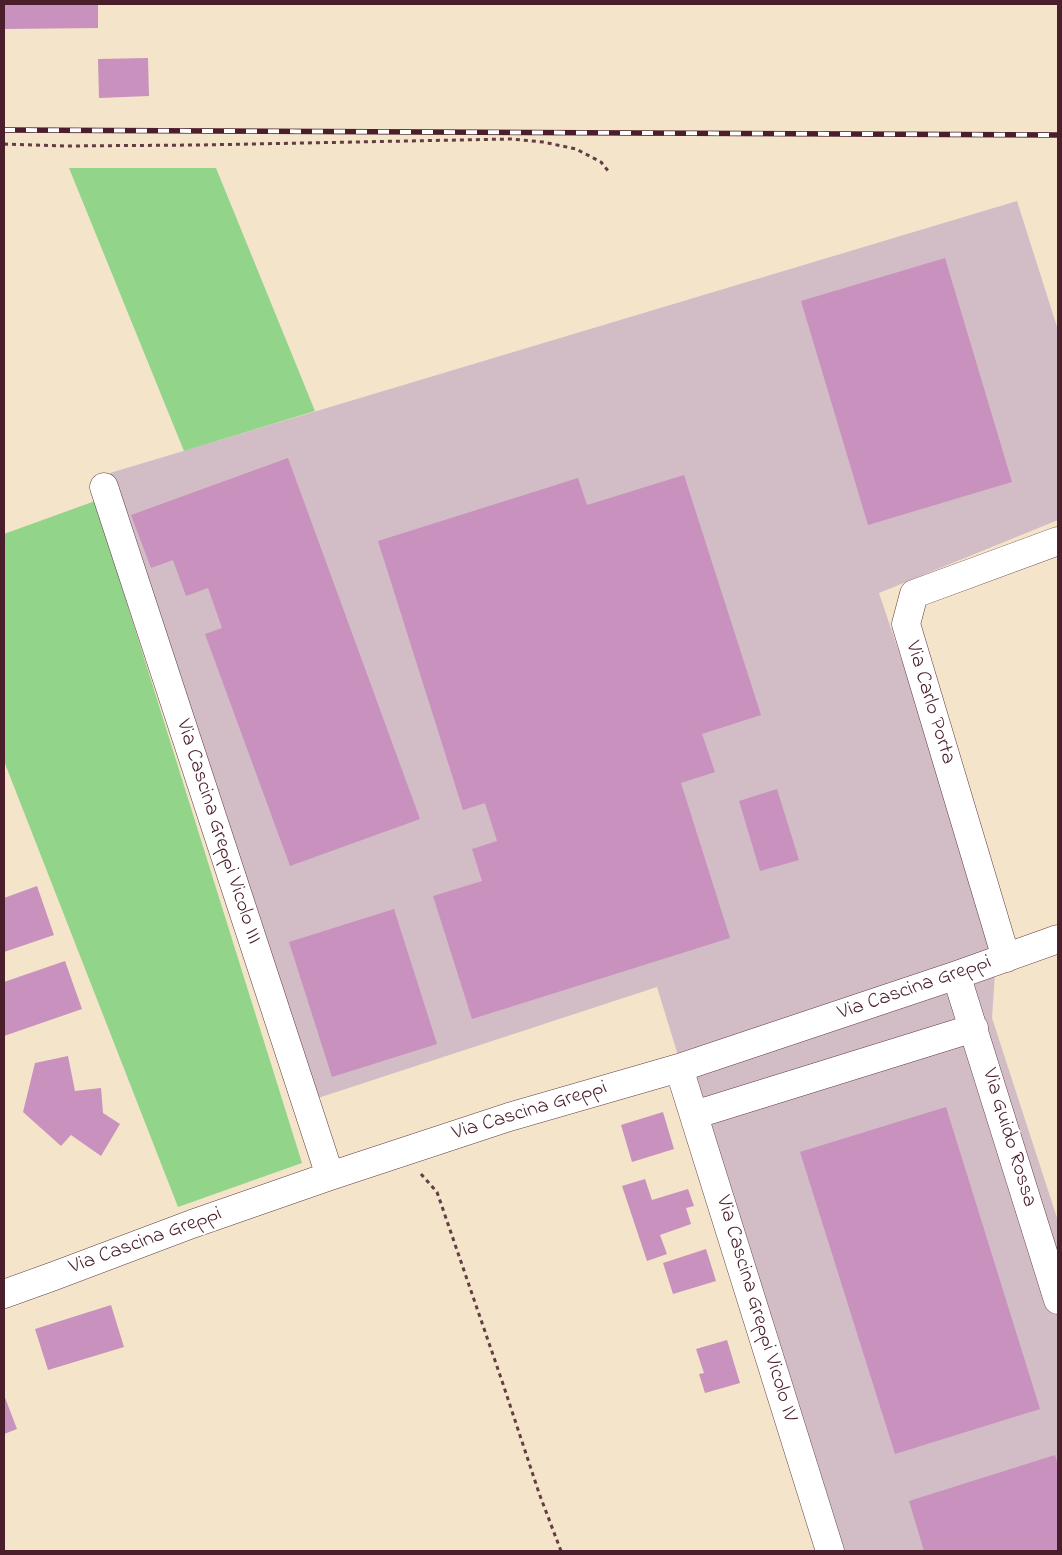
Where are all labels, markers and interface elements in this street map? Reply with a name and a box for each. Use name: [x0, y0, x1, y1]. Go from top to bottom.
street label: Via Carlo Porta: [898, 639, 960, 767]
street label: Via Cascina Greppi Vicolo III: [169, 717, 265, 947]
street label: Via Cascina Greppi: [835, 951, 995, 1027]
street label: Via Guido Rossa: [975, 1066, 1041, 1210]
street label: Via Cascina Greppi: [450, 1076, 610, 1148]
street label: Via Cascina Greppi Vicolo IV: [709, 1193, 801, 1425]
street label: Via Cascina Greppi: [66, 1203, 226, 1281]

